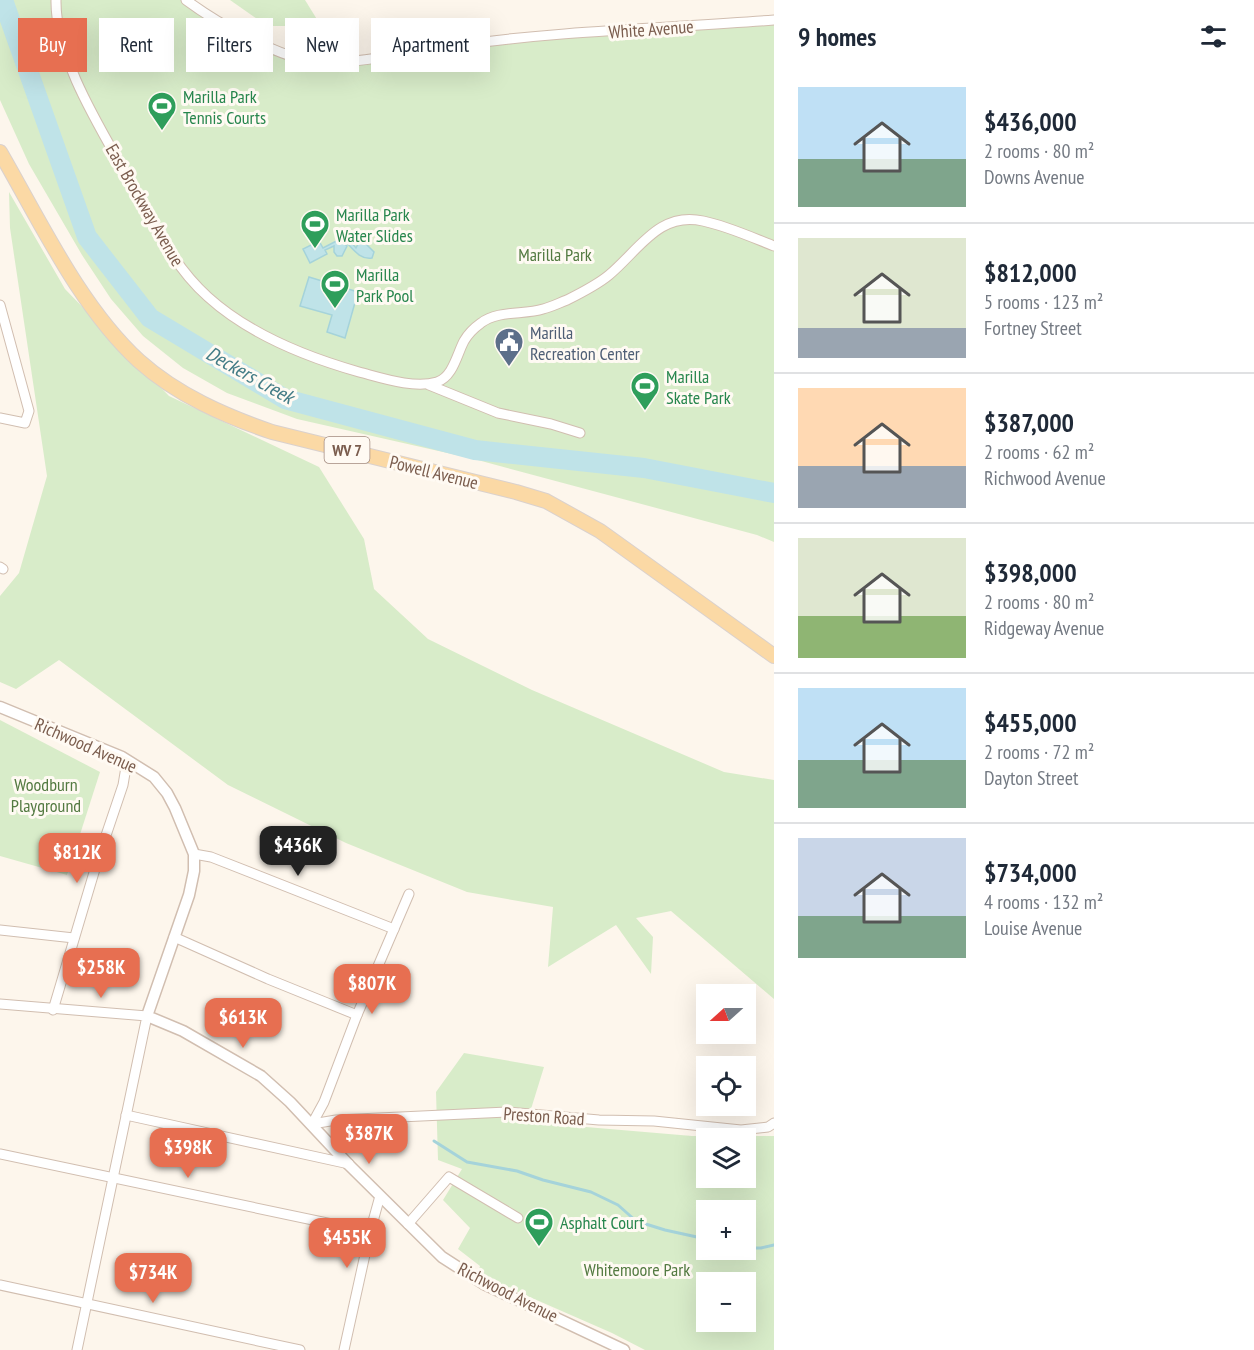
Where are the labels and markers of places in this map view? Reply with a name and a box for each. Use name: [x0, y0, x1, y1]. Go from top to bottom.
place label: Marilla Park Tennis Courts: [183, 85, 266, 129]
sports icon: Marilla Park Tennis Courts: [146, 90, 178, 132]
place label: Marilla Park Water Slides: [336, 203, 413, 247]
sports icon: Marilla Park Water Slides: [299, 208, 331, 250]
place label: Marilla Park Pool: [356, 263, 414, 307]
sports icon: Marilla Park Pool: [319, 268, 351, 310]
place label: Marilla Recreation Center: [530, 321, 640, 365]
public building icon: Marilla Recreation Center: [493, 326, 525, 368]
place label: Marilla Skate Park: [666, 365, 731, 409]
sports icon: Marilla Skate Park: [629, 370, 661, 412]
pin: $436K: [256, 826, 340, 877]
pin: $812K: [35, 833, 119, 884]
pin: $258K: [59, 948, 143, 999]
pin: $807K: [330, 964, 414, 1015]
pin: $613K: [201, 998, 285, 1049]
pin: $387K: [327, 1114, 411, 1165]
pin: $398K: [146, 1128, 230, 1179]
sports icon: Asphalt Court: [523, 1206, 555, 1248]
place label: Asphalt Court: [560, 1211, 644, 1234]
pin: $455K: [305, 1218, 389, 1269]
pin: $734K: [111, 1253, 195, 1304]

